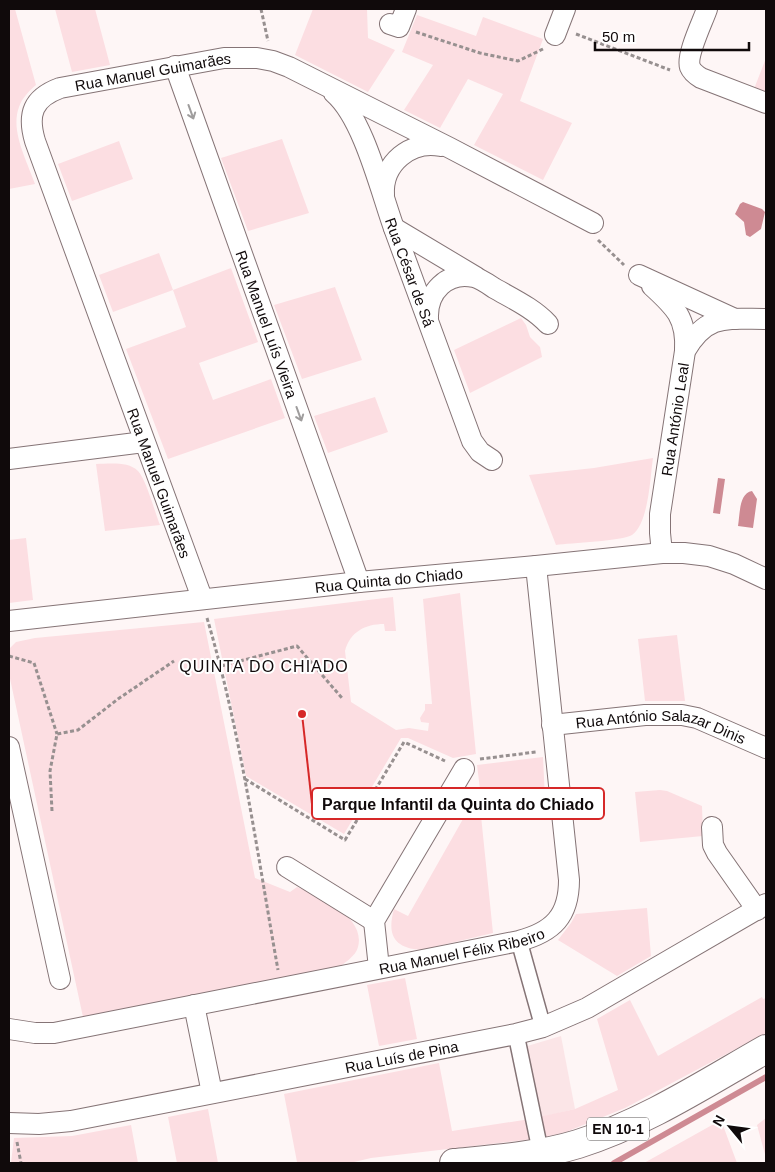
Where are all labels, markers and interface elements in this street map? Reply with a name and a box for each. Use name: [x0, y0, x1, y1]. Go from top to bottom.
scale bar: [595, 20, 749, 52]
text: 50 m: [602, 28, 635, 45]
street label: Rua Manuel Guimarães: [73, 50, 231, 94]
one-way arrow: [187, 104, 196, 120]
street label: Rua César de Sá: [382, 215, 438, 330]
street label: Rua Manuel Luís Vieira: [233, 248, 301, 401]
street label: Rua António Leal: [657, 361, 692, 477]
one-way arrow: [295, 405, 304, 421]
street label: Rua Manuel Guimarães: [124, 406, 194, 560]
street label: Rua Quinta do Chiado: [314, 564, 463, 595]
district label: QUINTA DO CHIADO: [179, 658, 349, 675]
street label: Rua António Salazar Dinis: [575, 707, 748, 747]
callout: Parque Infantil da Quinta do Chiado: [312, 788, 604, 819]
text: Parque Infantil da Quinta do Chiado: [322, 796, 594, 813]
street label: Rua Manuel Félix Ribeiro: [377, 924, 547, 977]
street label: Rua Luís de Pina: [343, 1037, 460, 1076]
north arrow: [705, 1102, 755, 1152]
text: N: [709, 1112, 728, 1129]
road number: EN 10-1: [587, 1118, 649, 1140]

